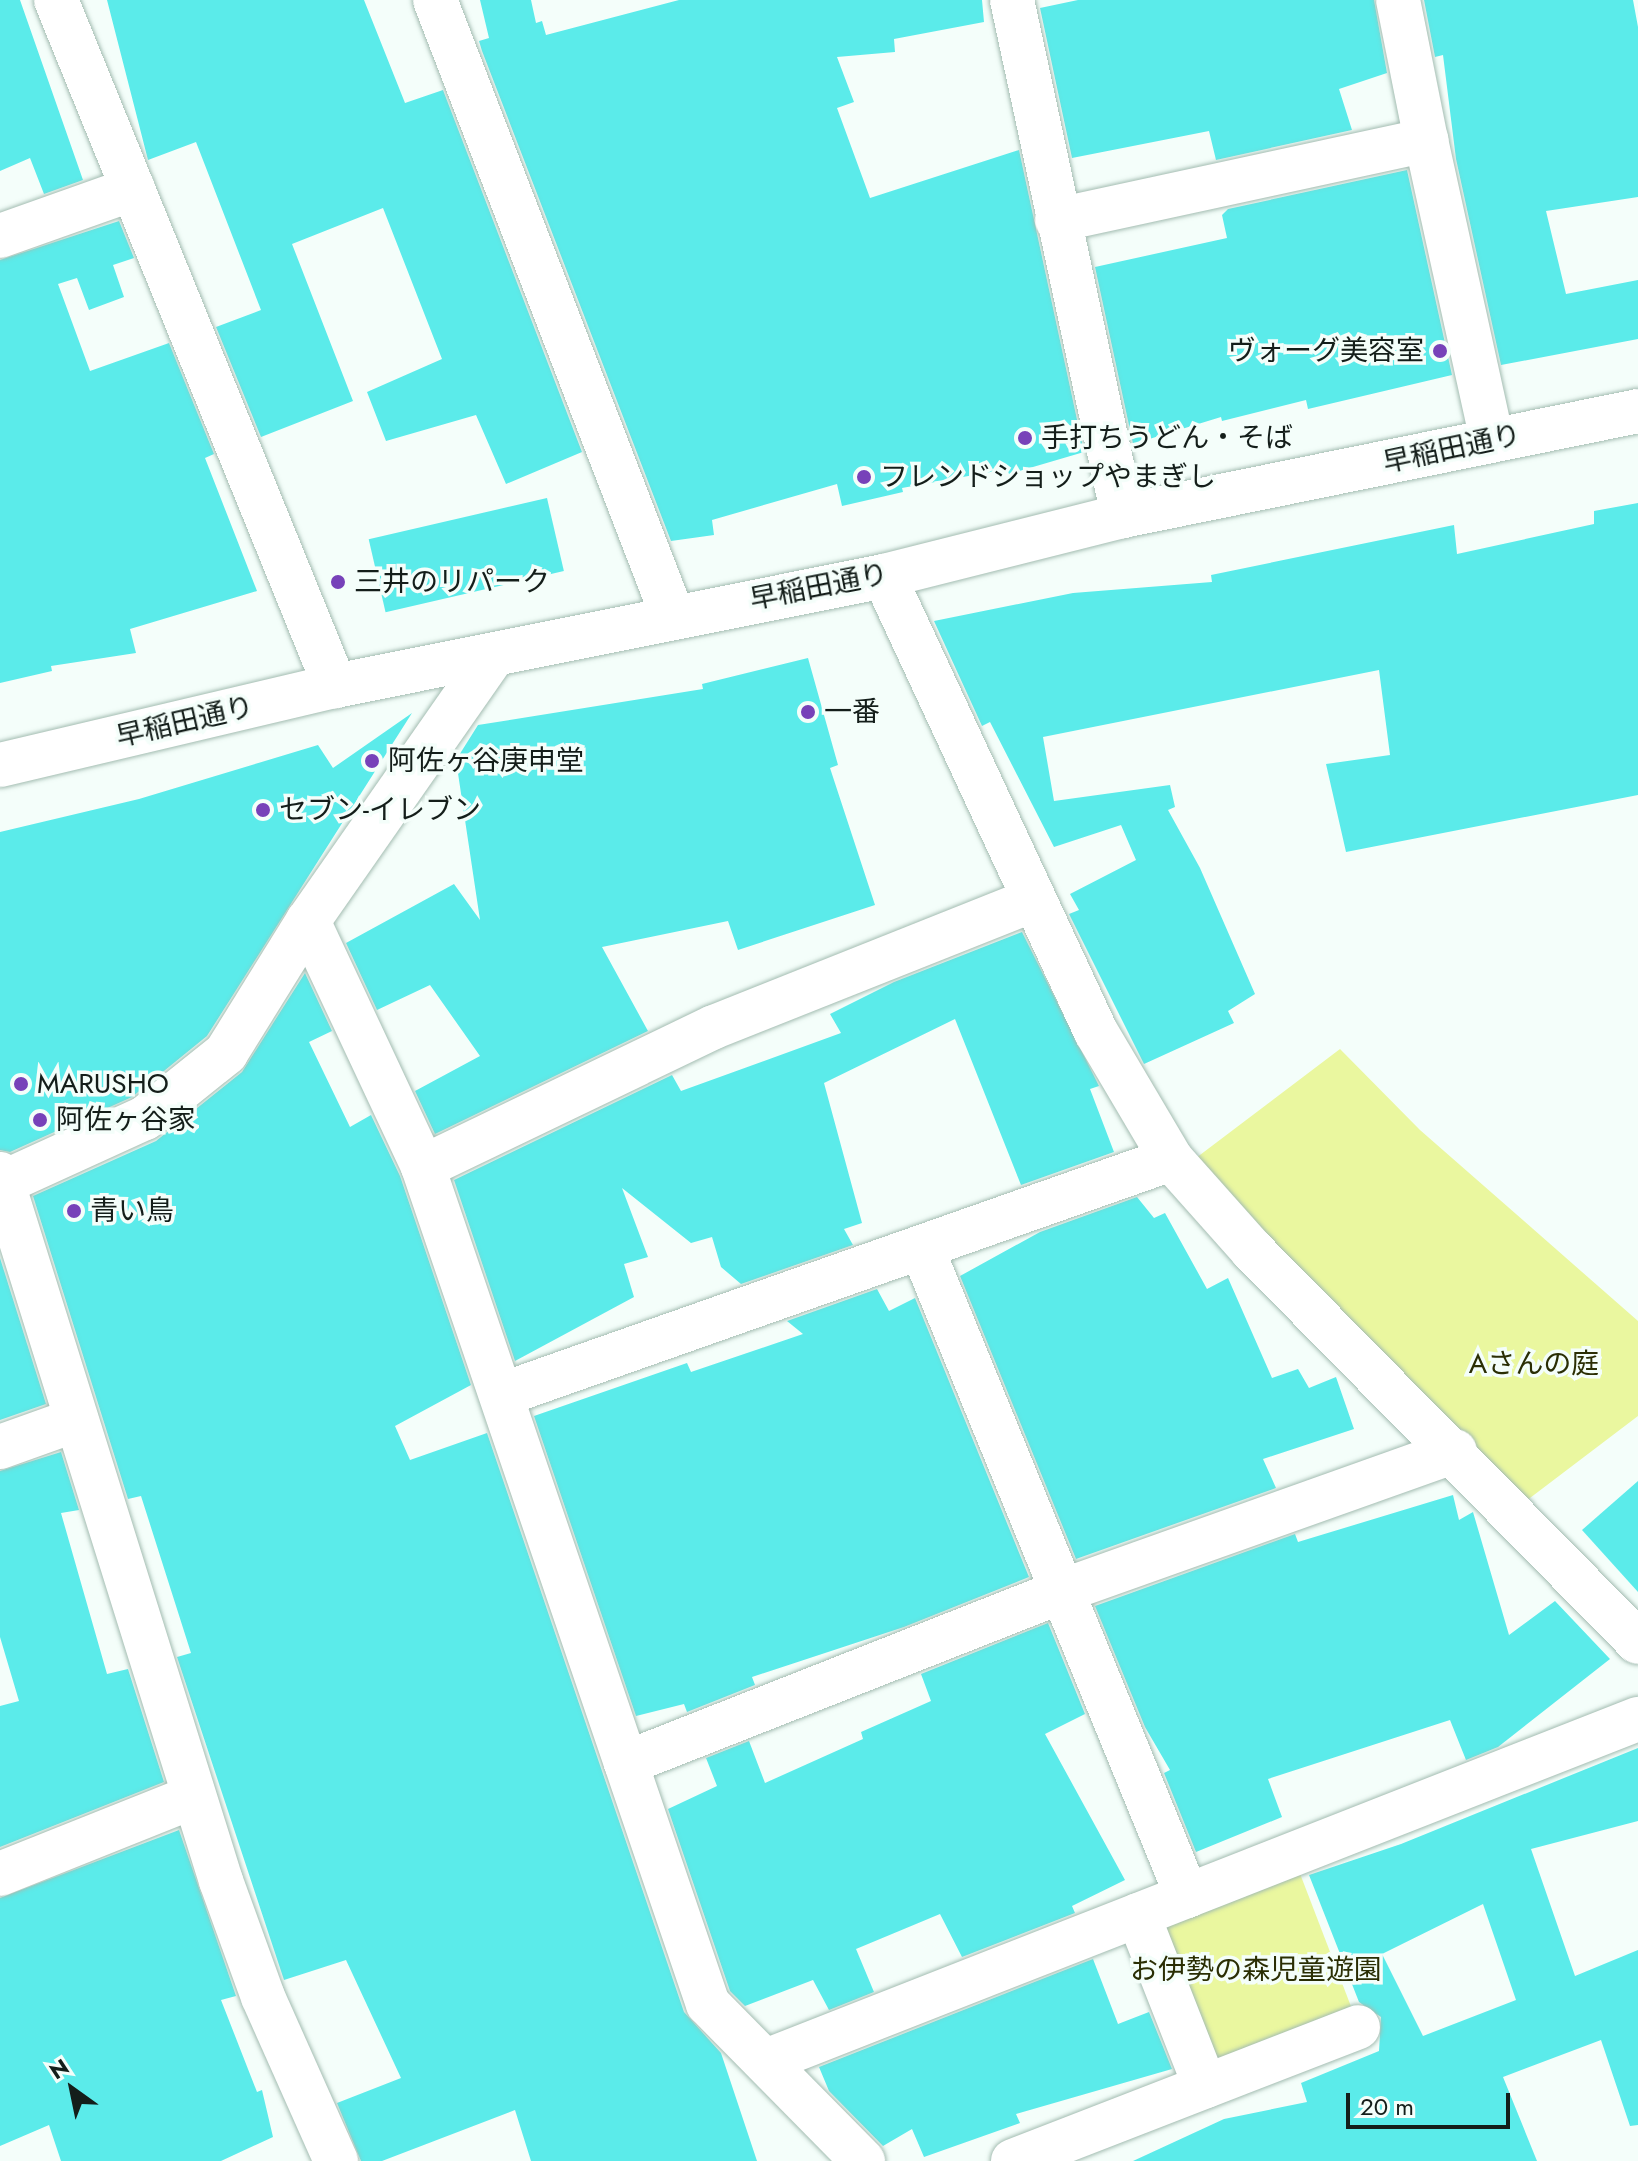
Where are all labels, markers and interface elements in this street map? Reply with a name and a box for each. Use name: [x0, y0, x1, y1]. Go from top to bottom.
place label: ヴォーグ美容室: [1228, 334, 1424, 368]
marker: ヴォーグ美容室: [1431, 342, 1449, 360]
street label: 早稲田通り: [1380, 418, 1524, 480]
place label: 手打ちうどん・そば: [1041, 421, 1293, 455]
marker: 手打ちうどん・そば: [1016, 429, 1034, 447]
place label: フレンドショップやまぎし: [880, 460, 1216, 494]
marker: フレンドショップやまぎし: [855, 468, 873, 486]
street label: 早稲田通り: [747, 557, 891, 617]
place label: 三井のリパーク: [354, 565, 550, 599]
marker: 三井のリパーク: [329, 573, 347, 591]
street label: 早稲田通り: [113, 690, 257, 754]
place label: 一番: [824, 695, 880, 729]
marker: 一番: [799, 703, 817, 721]
place label: 阿佐ヶ谷庚申堂: [388, 744, 584, 778]
marker: 阿佐ヶ谷庚申堂: [363, 752, 381, 770]
place label: セブン-イレブン: [279, 793, 481, 827]
marker: セブン-イレブン: [254, 801, 272, 819]
place label: MARUSHO: [37, 1067, 169, 1101]
marker: MARUSHO: [12, 1075, 30, 1093]
place label: 阿佐ヶ谷家: [56, 1103, 196, 1137]
marker: 阿佐ヶ谷家: [31, 1111, 49, 1129]
place label: 青い鳥: [90, 1194, 174, 1228]
marker: 青い鳥: [65, 1202, 83, 1220]
park label: Aさんの庭: [1469, 1347, 1599, 1381]
park label: お伊勢の森児童遊園: [1130, 1953, 1382, 1987]
north arrow: [32, 2049, 112, 2129]
text: N: [43, 2051, 75, 2087]
scale bar: [1350, 2077, 1514, 2127]
text: 20 m: [1360, 2089, 1414, 2124]

